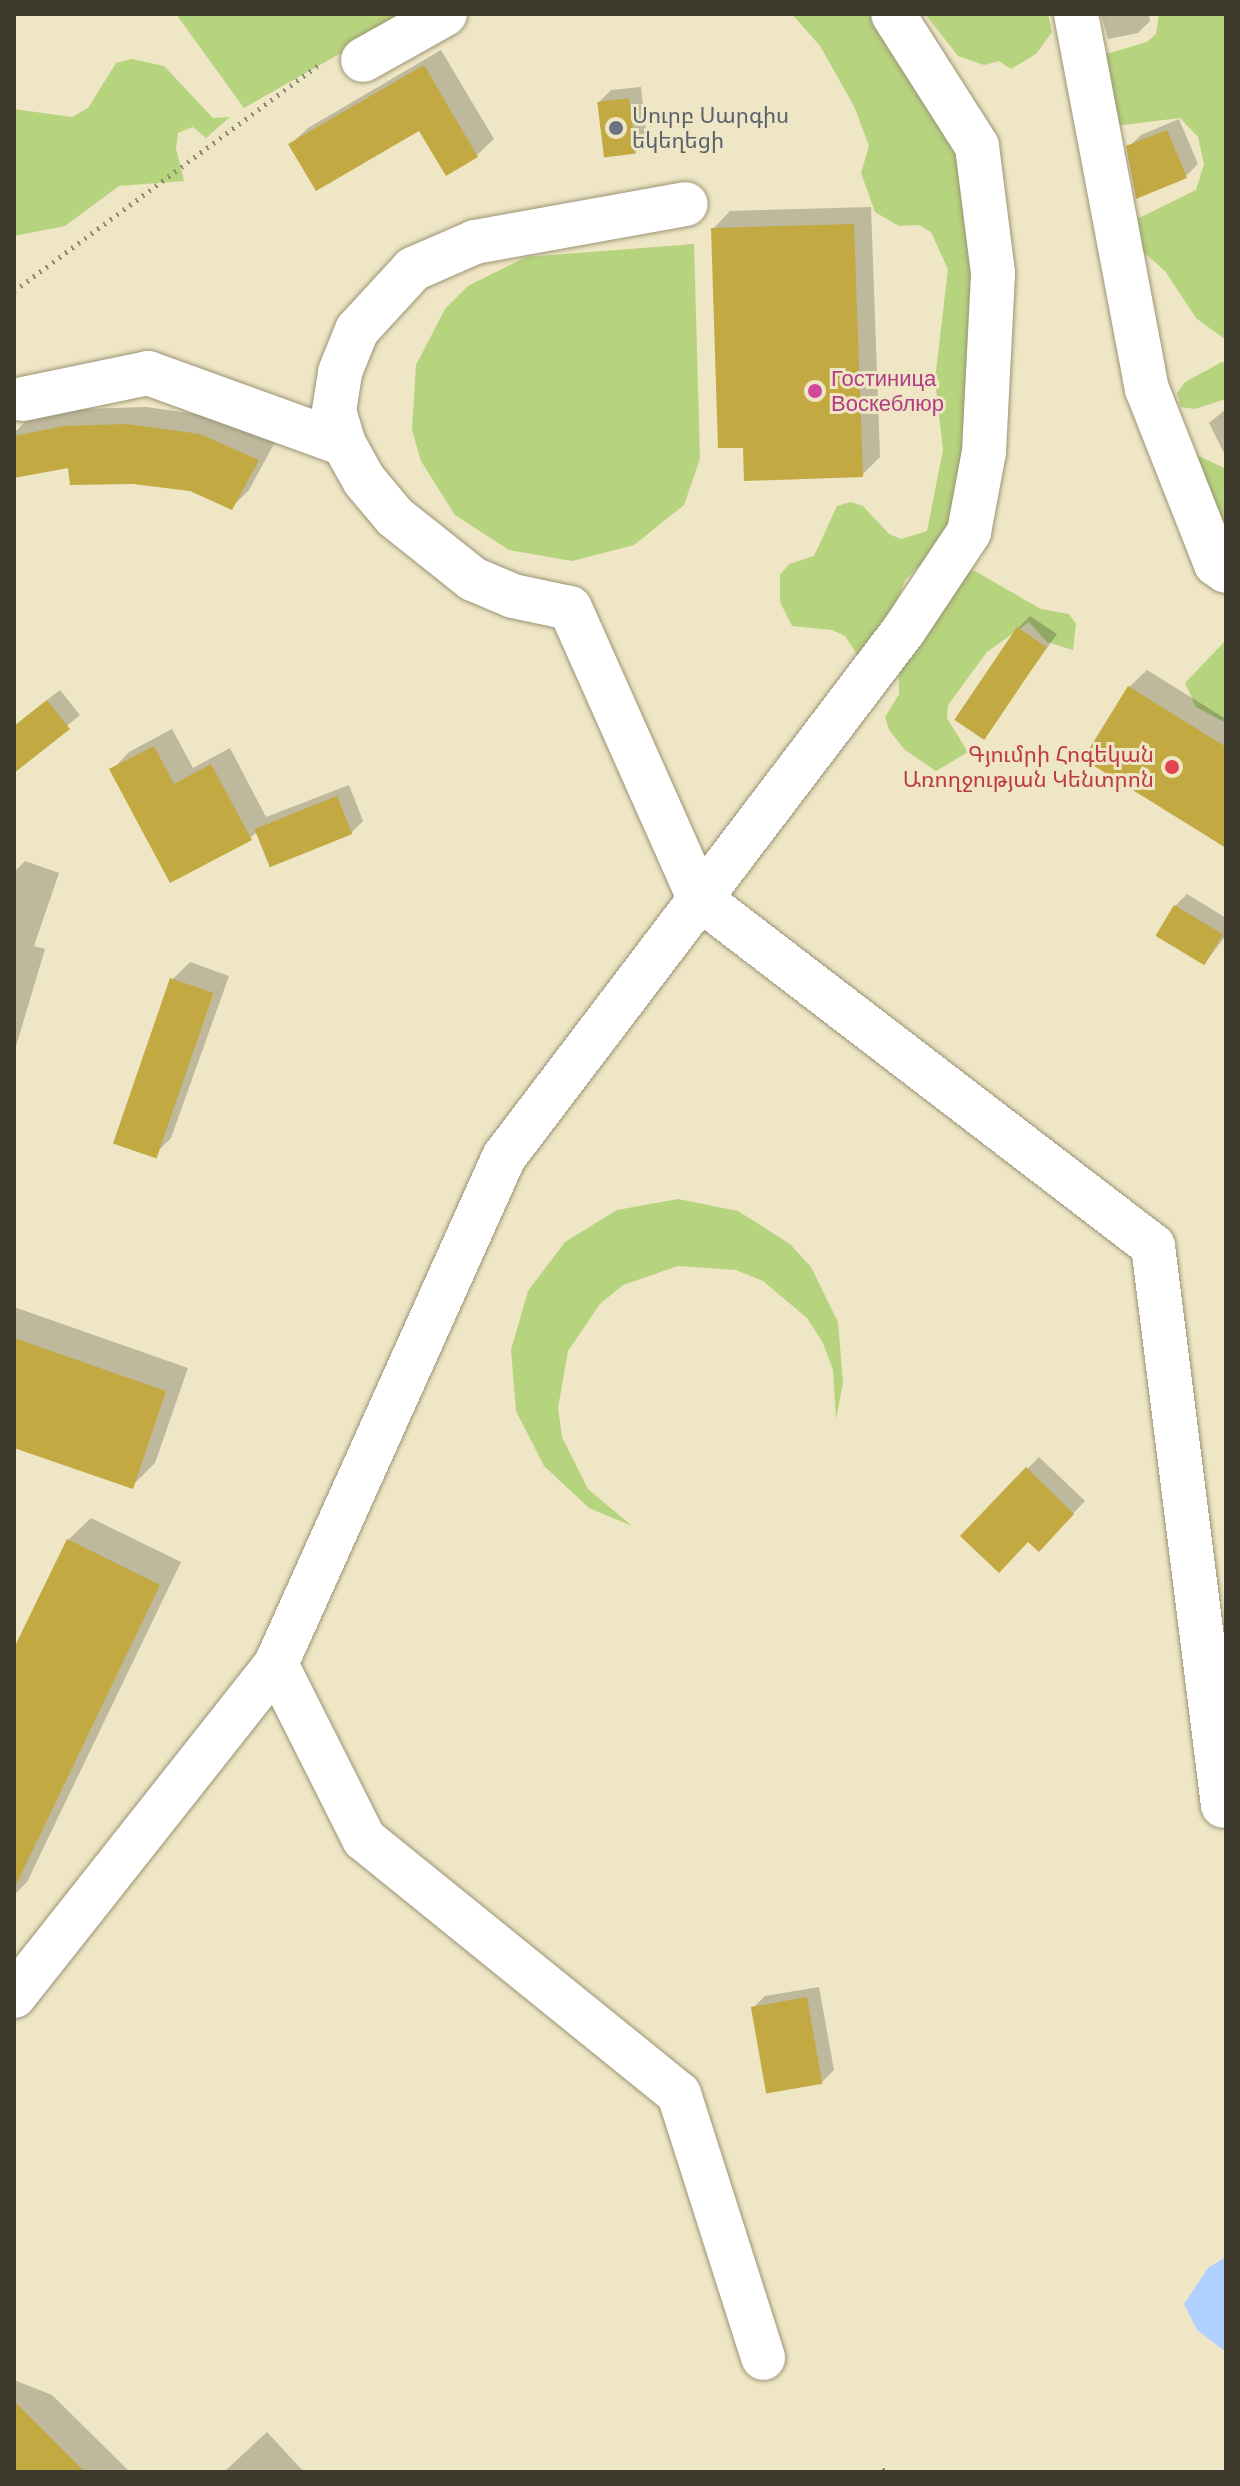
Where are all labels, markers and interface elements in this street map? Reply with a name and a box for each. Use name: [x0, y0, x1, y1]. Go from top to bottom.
place label: Սուրբ Սարգիս եկեղեցի: [632, 102, 789, 154]
marker: Սուրբ Սարգիս եկեղեցի: [607, 119, 625, 137]
place label: Гостиница Воскеблюр: [831, 365, 944, 416]
marker: Гостиница Воскеблюр: [806, 382, 824, 400]
place label: Գյումրի Հոգեկան Առողջության Կենտրոն: [903, 741, 1154, 792]
marker: Գյումրի Հոգեկան Առողջության Կենտրոն: [1161, 756, 1183, 778]

